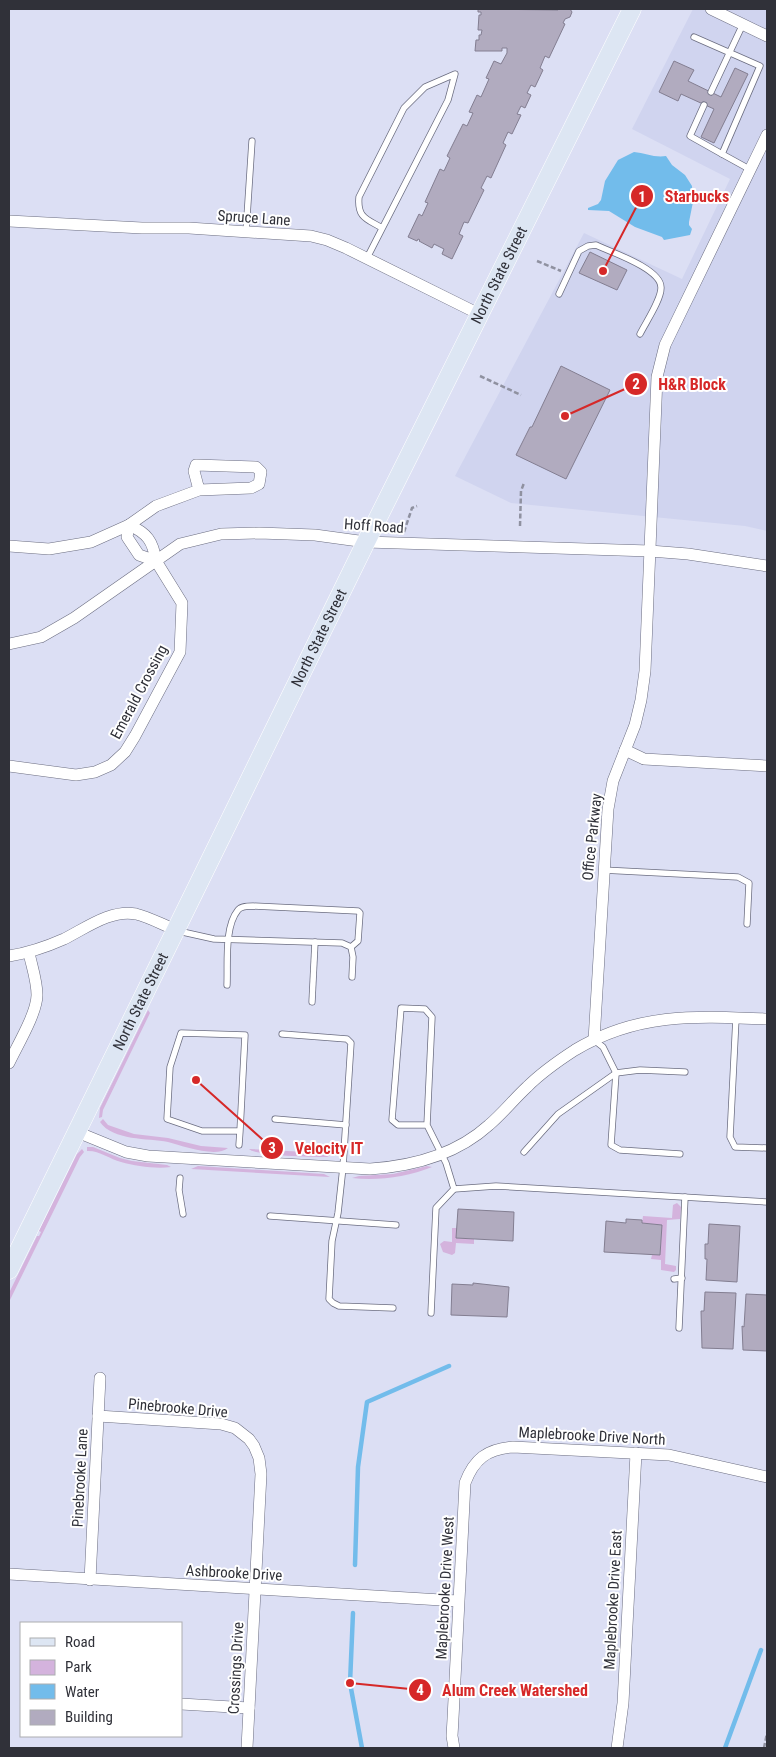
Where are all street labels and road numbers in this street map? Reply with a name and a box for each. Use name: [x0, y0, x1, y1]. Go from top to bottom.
street label: Spruce Lane: [217, 206, 291, 230]
street label: North State Street: [467, 224, 531, 327]
street label: Hoff Road: [343, 515, 405, 537]
street label: North State Street: [287, 586, 350, 690]
street label: Emerald Crossing: [107, 642, 171, 742]
street label: Office Parkway: [578, 793, 606, 881]
street label: North State Street: [109, 950, 172, 1053]
street label: Pinebrooke Drive: [127, 1395, 229, 1421]
street label: Maplebrooke Drive North: [518, 1423, 666, 1449]
street label: Pinebrooke Lane: [68, 1428, 92, 1528]
street label: Maplebrooke Drive West: [432, 1516, 458, 1660]
street label: Maplebrooke Drive East: [600, 1530, 626, 1670]
street label: Ashbrooke Drive: [185, 1561, 283, 1585]
street label: Crossings Drive: [225, 1621, 247, 1715]

